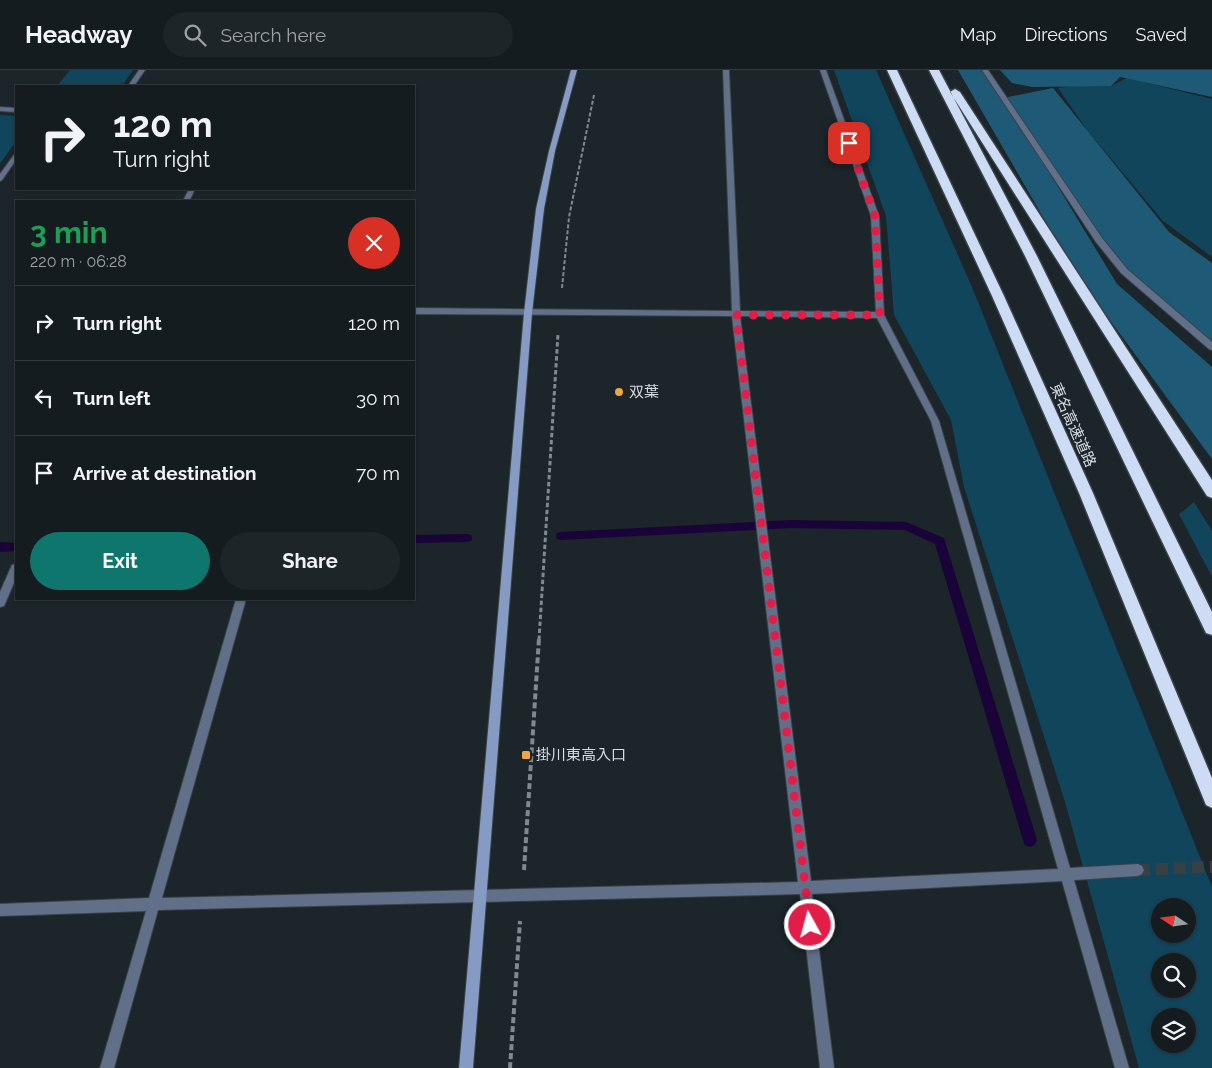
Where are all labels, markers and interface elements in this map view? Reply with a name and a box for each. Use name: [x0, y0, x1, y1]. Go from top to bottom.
search box: [163, 12, 513, 57]
text: Headway: [25, 20, 133, 49]
icon: search: [181, 21, 209, 49]
text: Search here: [221, 24, 326, 46]
text: Map: [960, 24, 996, 45]
text: Directions: [1024, 24, 1108, 45]
text: Saved: [1136, 24, 1187, 45]
text: 120 m: [113, 104, 213, 145]
icon: right: [30, 105, 95, 170]
pin: [828, 122, 870, 164]
icon: arrive: [835, 129, 863, 157]
text: Turn right: [113, 146, 210, 172]
text: 3 min: [30, 215, 108, 250]
button: close: [348, 217, 400, 269]
text: 220 m · 06:28: [30, 252, 127, 271]
icon: right: [30, 309, 58, 337]
text: Turn right: [73, 312, 162, 334]
text: 120 m: [348, 312, 400, 334]
street label: 東名高速道路: [1046, 380, 1100, 470]
place label: 双葉: [629, 383, 659, 401]
icon: left: [30, 384, 58, 412]
marker: 双葉: [613, 386, 625, 398]
text: Turn left: [73, 387, 150, 409]
text: 30 m: [356, 387, 400, 409]
icon: arrive: [30, 459, 58, 487]
text: Arrive at destination: [73, 462, 257, 484]
text: 70 m: [356, 462, 400, 484]
button: Exit: [30, 532, 210, 590]
button: Share: [220, 532, 400, 590]
place label: 掛川東高入口: [536, 746, 626, 764]
marker: 掛川東高入口: [520, 749, 532, 761]
position arrow: [783, 898, 835, 950]
north arrow: [1151, 898, 1196, 942]
map controls: [1151, 898, 1196, 1053]
button: search: [1151, 953, 1196, 998]
button: layers: [1151, 1008, 1196, 1053]

